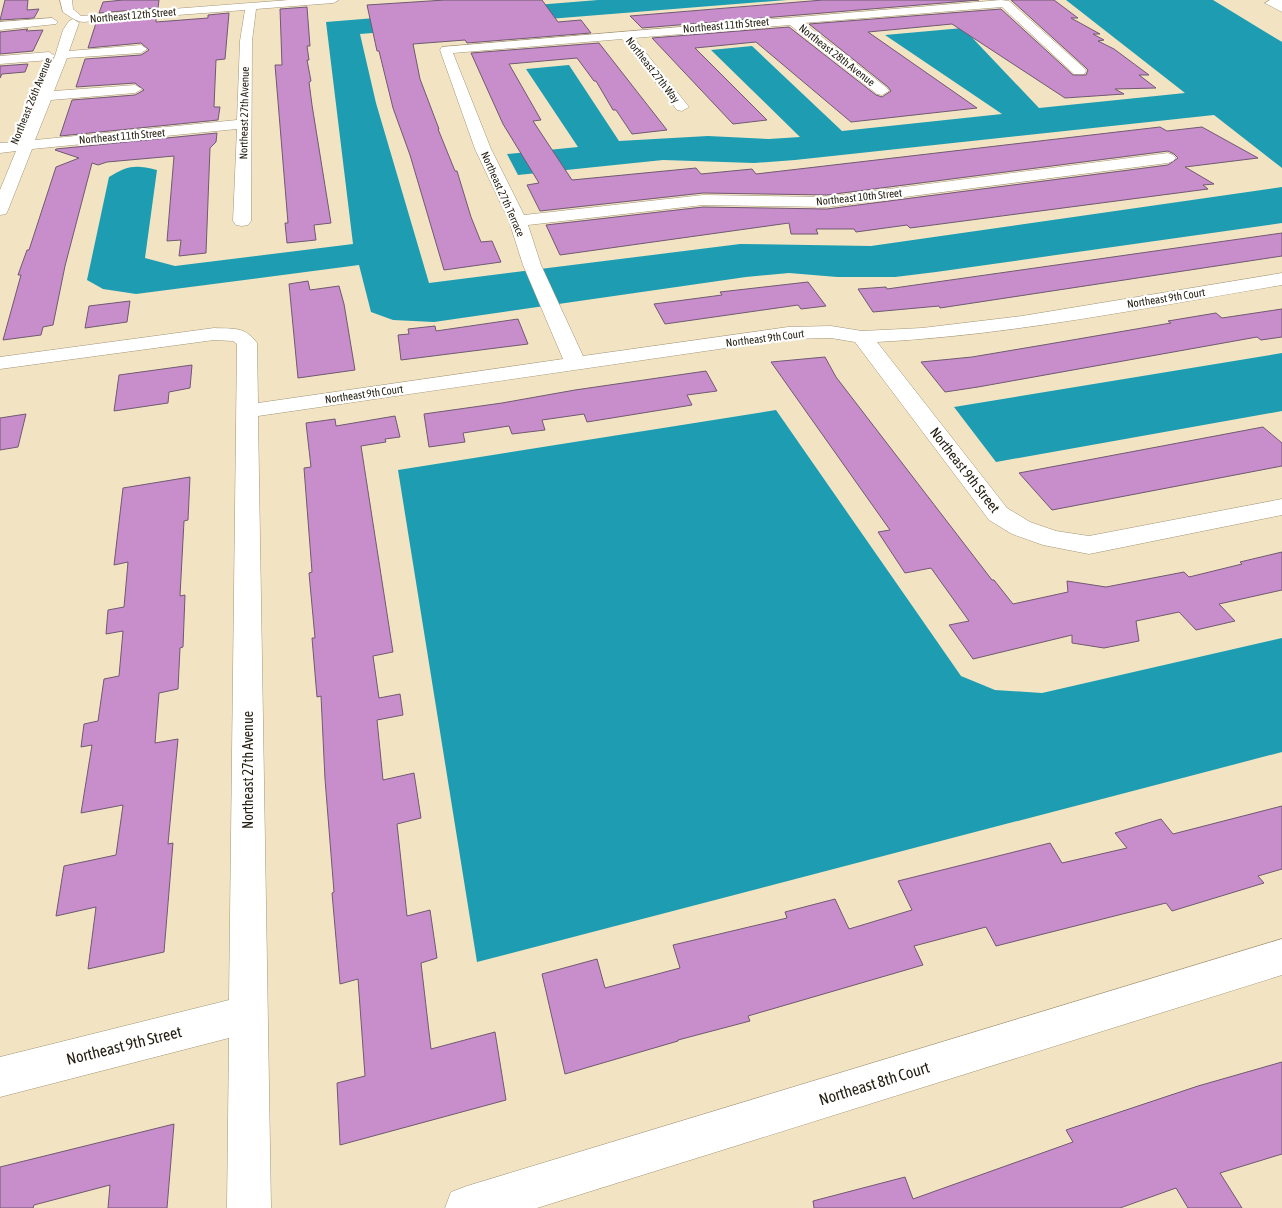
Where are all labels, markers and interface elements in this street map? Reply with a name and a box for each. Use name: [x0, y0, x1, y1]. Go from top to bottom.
street label: Northeast 12th Street: [89, 5, 177, 25]
street label: Northeast 11th Street: [682, 15, 770, 35]
street label: Northeast 28th Avenue: [797, 22, 877, 88]
street label: Northeast 27th Way: [624, 35, 683, 105]
street label: Northeast 26th Avenue: [8, 56, 54, 146]
street label: Northeast 27th Avenue: [237, 67, 251, 159]
street label: Northeast 11th Street: [78, 126, 166, 146]
street label: Northeast 27th Terrace: [479, 150, 527, 238]
street label: Northeast 10th Street: [815, 187, 903, 207]
street label: Northeast 9th Court: [1126, 286, 1206, 310]
street label: Northeast 9th Court: [725, 327, 805, 349]
street label: Northeast 9th Court: [324, 383, 404, 405]
street label: Northeast 9th Street: [927, 424, 1003, 516]
street label: Northeast 27th Avenue: [240, 711, 256, 829]
street label: Northeast 9th Street: [64, 1022, 184, 1068]
street label: Northeast 8th Court: [817, 1058, 932, 1108]

